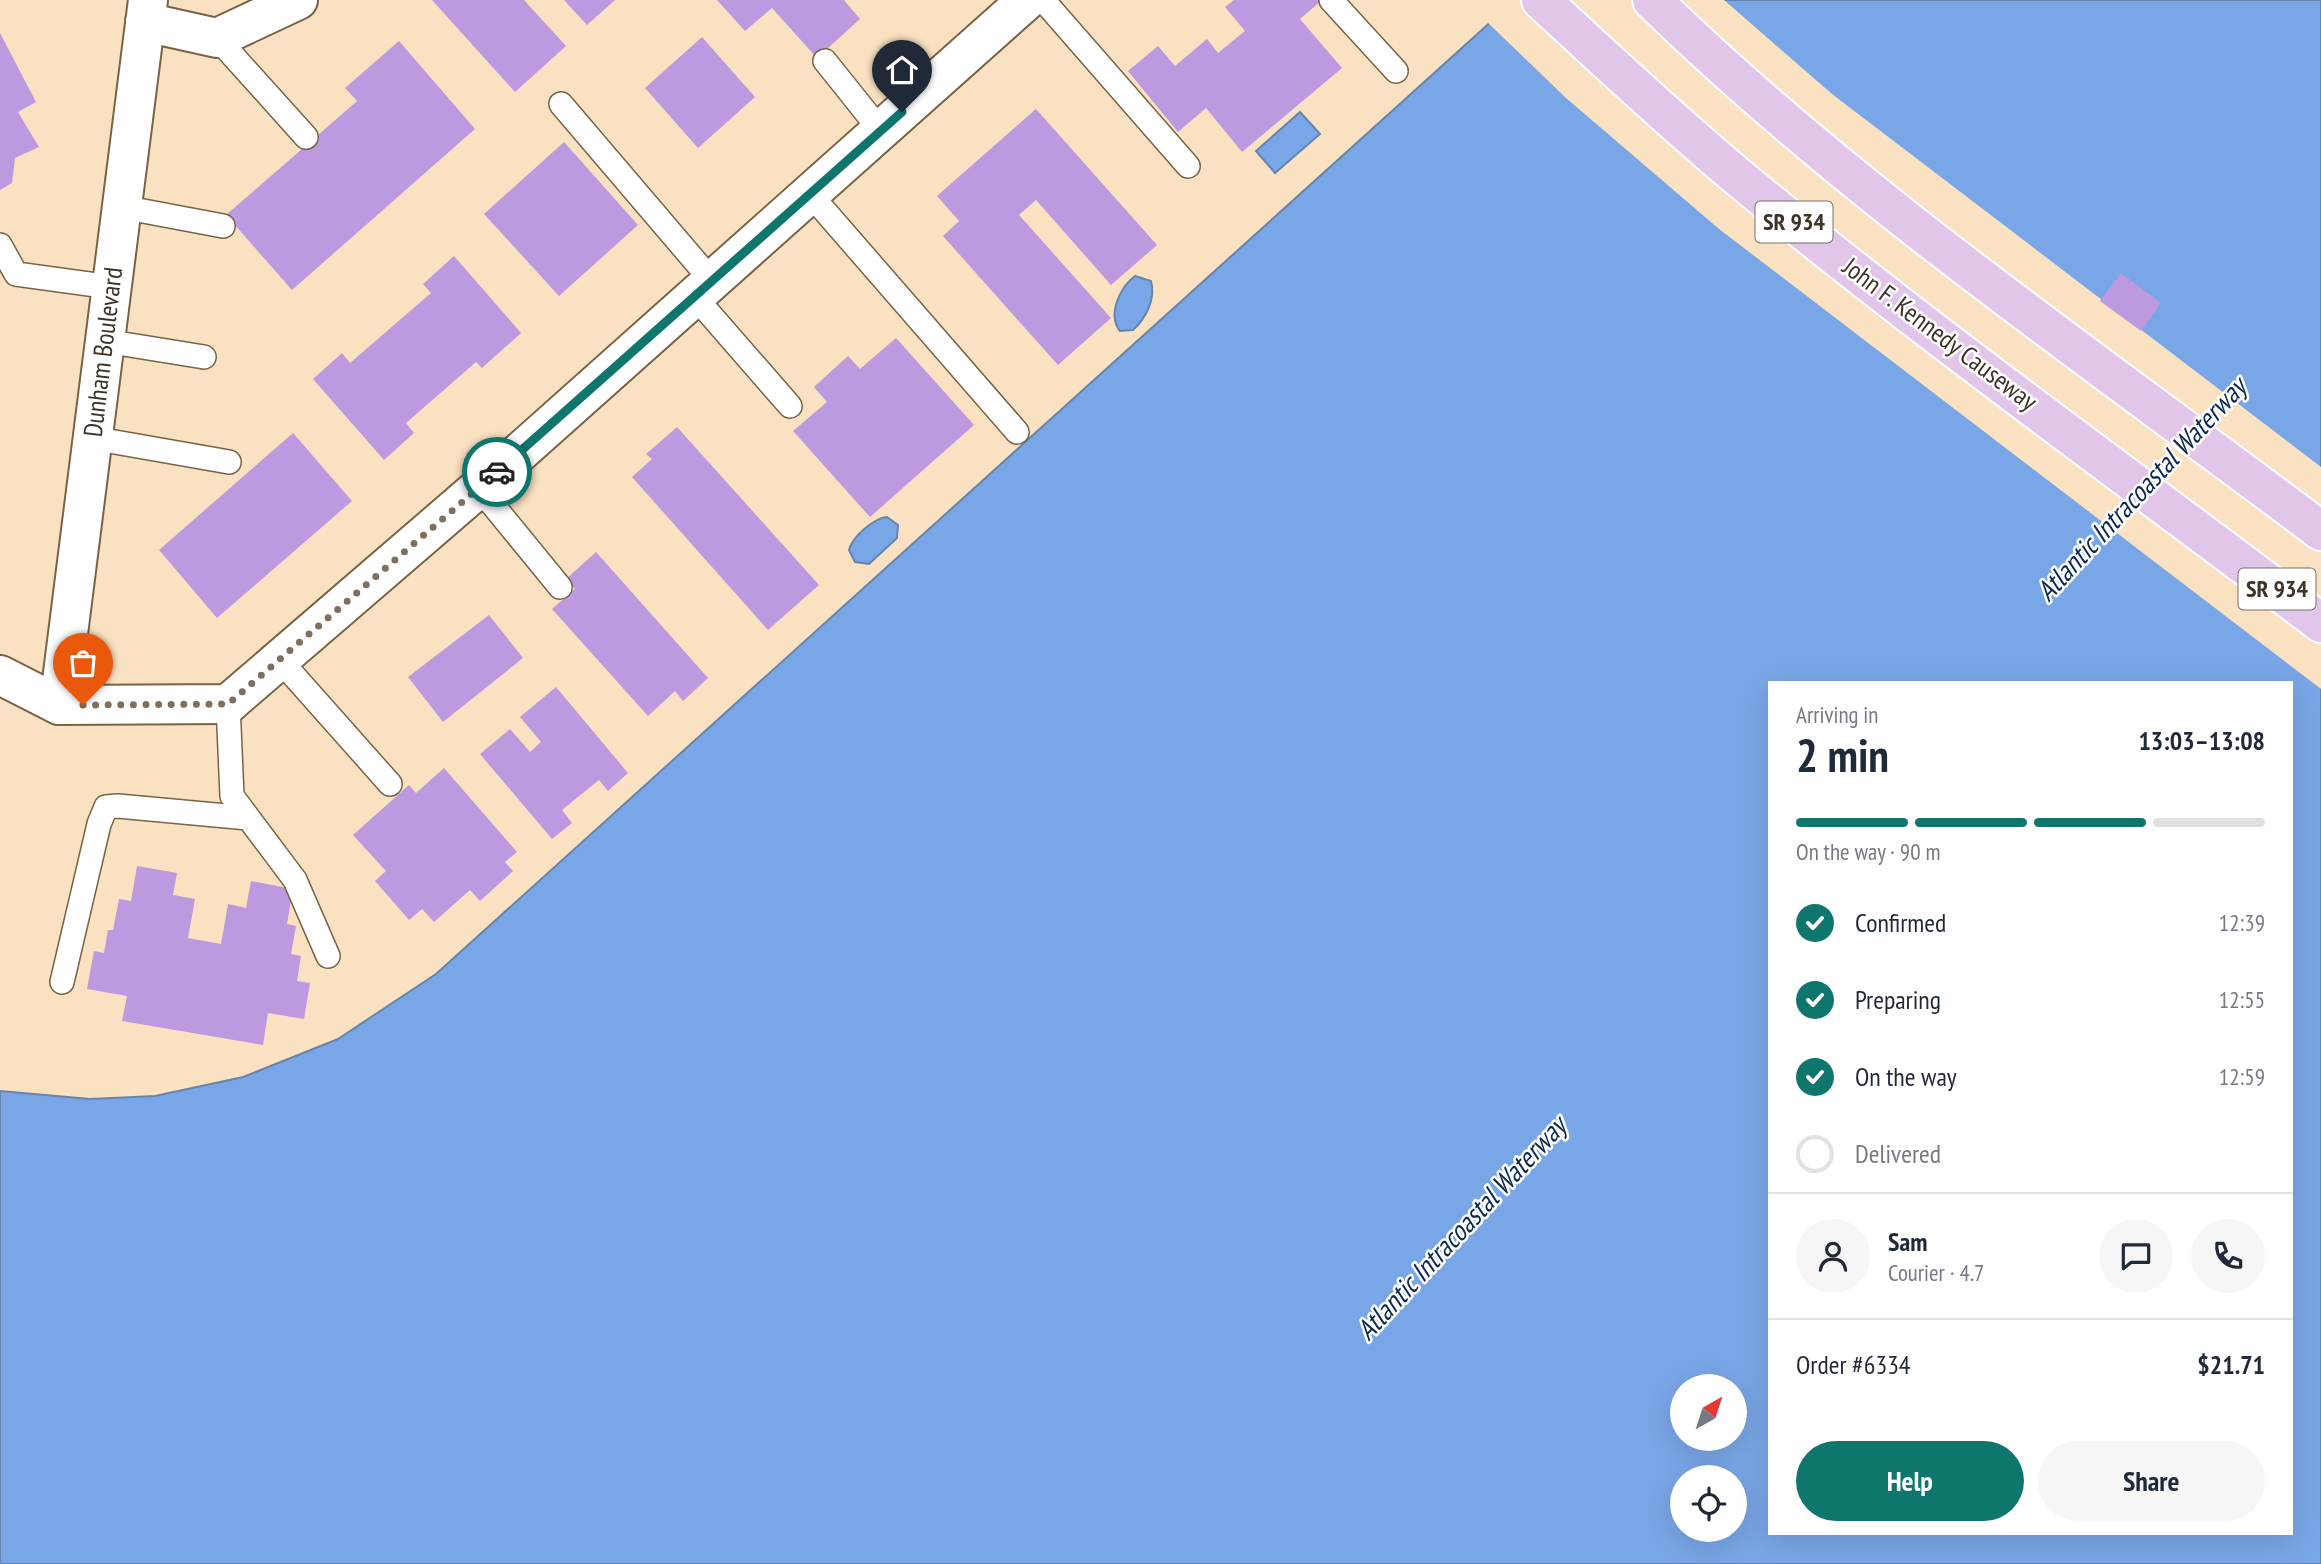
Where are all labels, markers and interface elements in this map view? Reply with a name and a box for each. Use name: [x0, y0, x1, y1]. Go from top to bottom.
pin: [872, 40, 932, 112]
icon: home: [883, 51, 921, 89]
road number: SR 934: [1756, 202, 1832, 243]
street label: John F. Kennedy Causeway: [1836, 249, 2044, 418]
street label: Dunham Boulevard: [76, 265, 129, 439]
water label: Atlantic Intracoastal Waterway: [2027, 367, 2256, 608]
courier: [462, 437, 532, 507]
icon: car: [478, 453, 516, 491]
road number: SR 934: [2238, 568, 2316, 610]
pin: [53, 633, 113, 705]
icon: bag: [64, 644, 102, 682]
text: Arriving in: [1796, 700, 1878, 729]
text: 13:03–13:08: [2138, 724, 2265, 757]
text: 2 min: [1796, 725, 1889, 785]
text: On the way · 90 m: [1796, 837, 1940, 866]
icon: check: [1796, 904, 1834, 942]
text: Confirmed: [1855, 906, 1946, 939]
text: 12:39: [2219, 908, 2265, 937]
icon: check: [1796, 981, 1834, 1019]
text: Preparing: [1855, 983, 1941, 1016]
text: 12:55: [2219, 985, 2265, 1014]
icon: check: [1796, 1058, 1834, 1096]
text: On the way: [1855, 1060, 1957, 1093]
text: 12:59: [2219, 1062, 2265, 1091]
water label: Atlantic Intracoastal Waterway: [1347, 1106, 1576, 1347]
text: Delivered: [1855, 1137, 1941, 1170]
button: person: [1796, 1219, 1870, 1293]
button: chat: [2099, 1219, 2173, 1293]
button: phone: [2191, 1219, 2265, 1293]
text: Sam: [1888, 1225, 1927, 1258]
text: Courier · 4.7: [1888, 1258, 1984, 1287]
text: Order #6334: [1796, 1348, 1911, 1381]
text: $21.71: [2197, 1348, 2265, 1381]
north arrow: [1670, 1374, 1746, 1451]
map controls: [1670, 1374, 1747, 1542]
button: Help: [1796, 1441, 2024, 1521]
button: Share: [2038, 1441, 2265, 1521]
button: locate: [1670, 1465, 1747, 1542]

